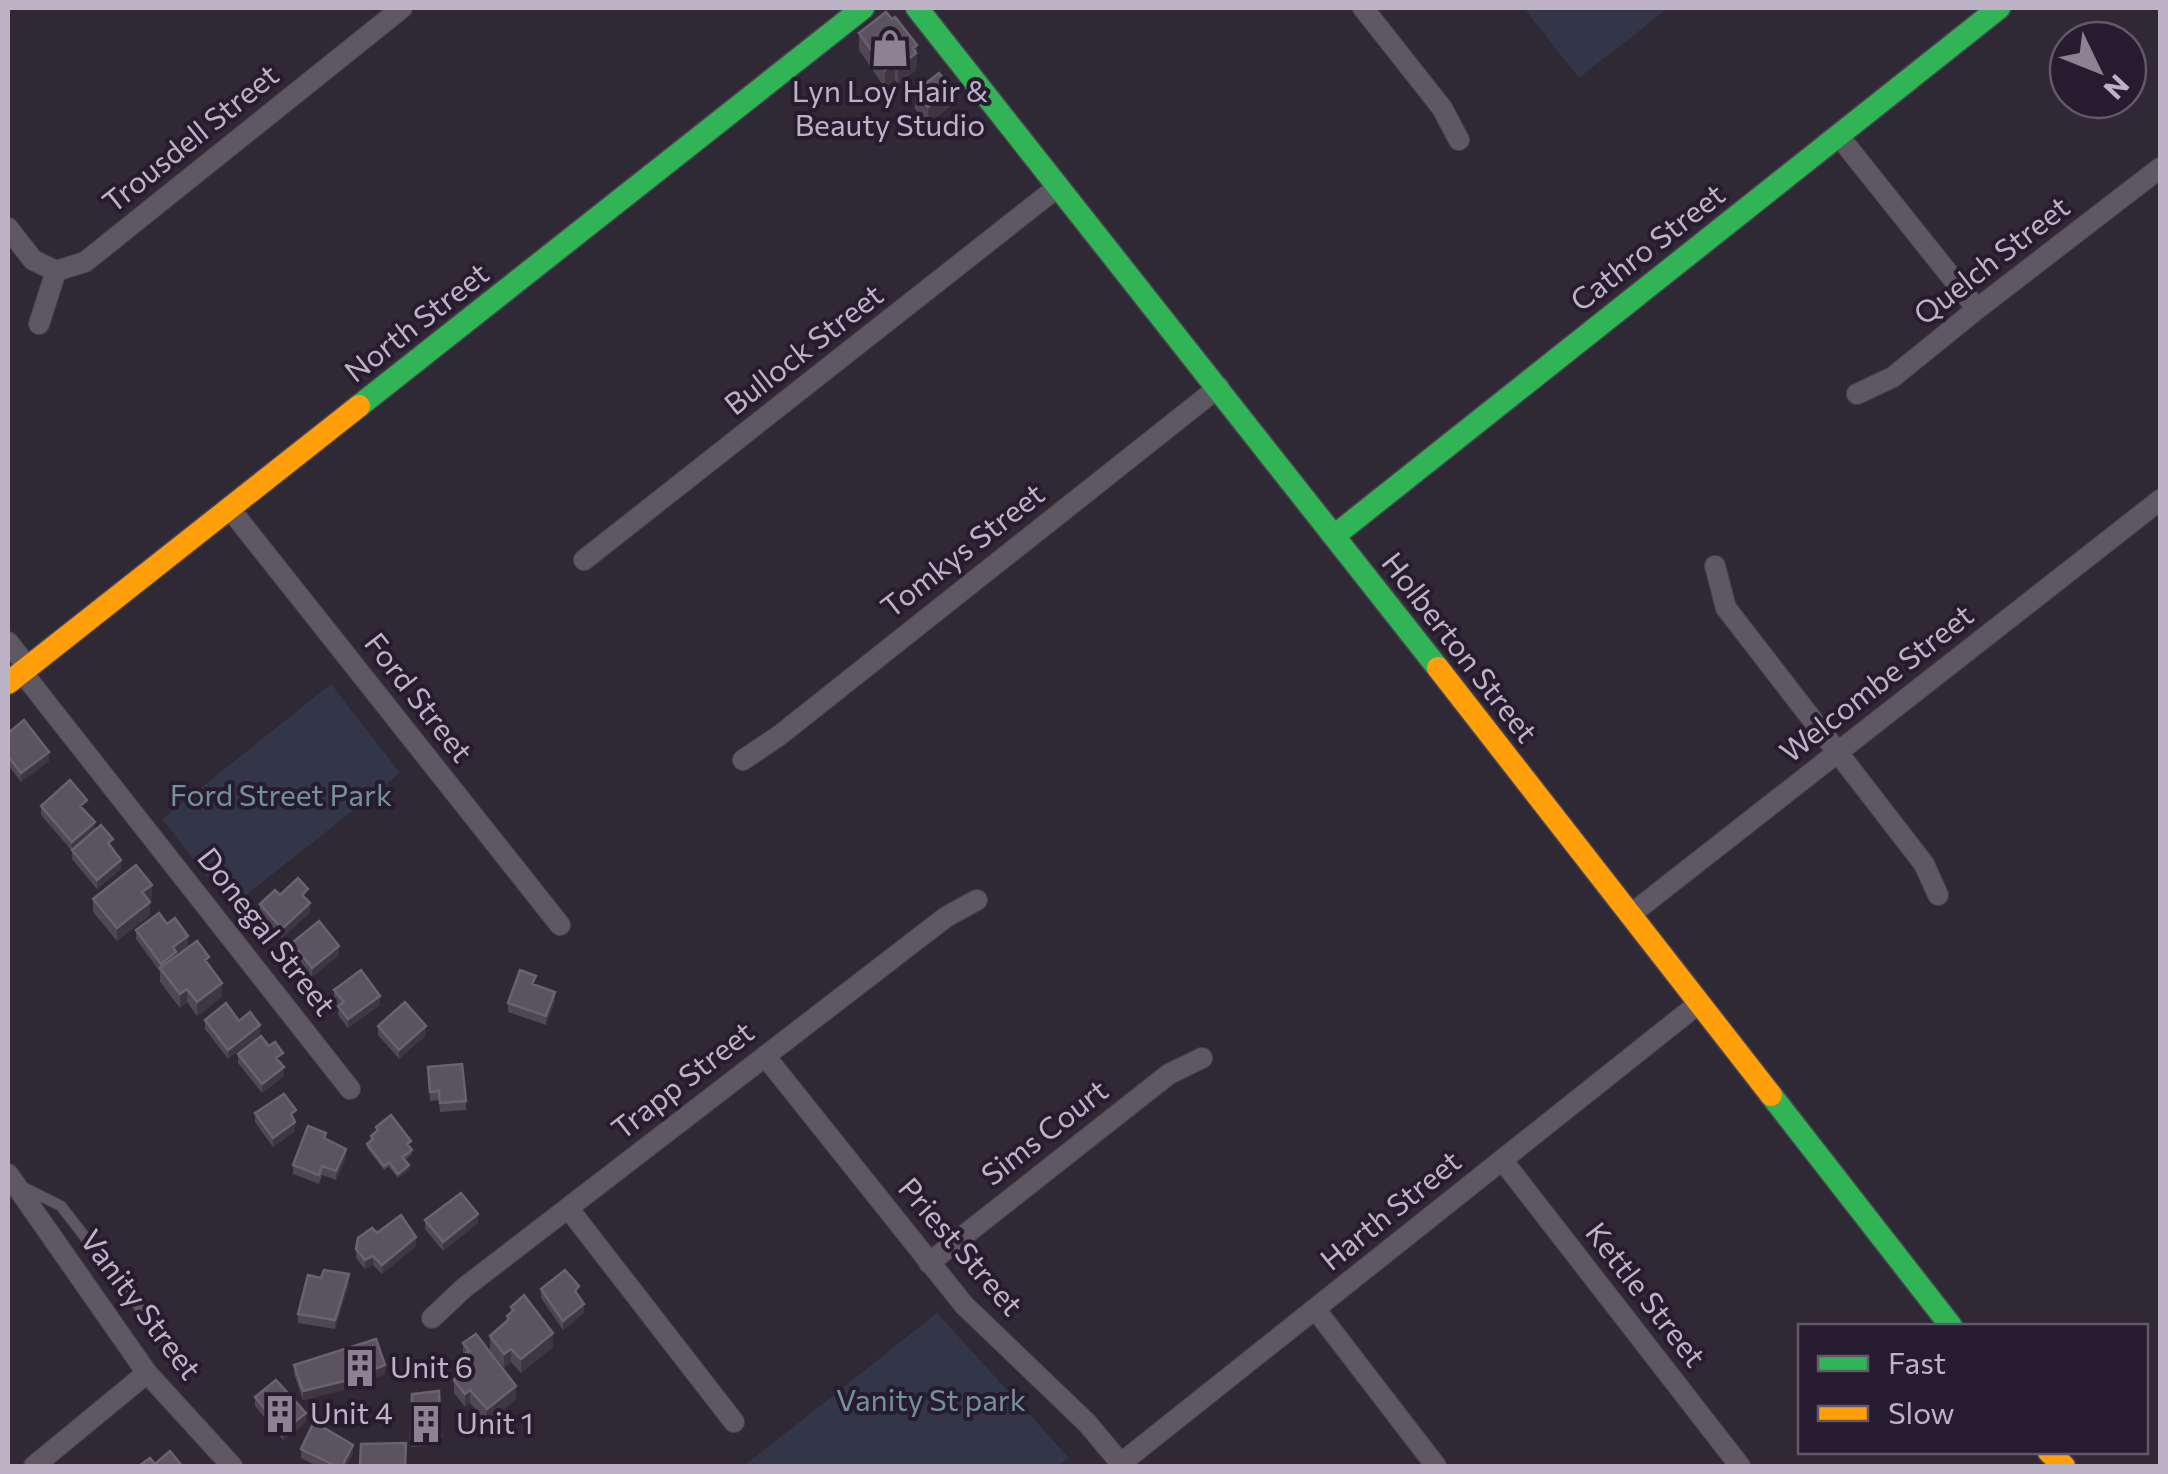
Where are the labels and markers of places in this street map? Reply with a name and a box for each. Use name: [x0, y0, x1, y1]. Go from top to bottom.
shop icon: Lyn Loy Hair & Beauty Studio: [869, 27, 911, 69]
place label: Lyn Loy Hair & Beauty Studio: [792, 71, 988, 142]
building icon: Unit 6: [339, 1347, 381, 1389]
place label: Unit 6: [390, 1347, 473, 1384]
building icon: Unit 4: [259, 1393, 301, 1435]
place label: Unit 4: [310, 1393, 393, 1430]
building icon: Unit 1: [405, 1403, 447, 1445]
place label: Unit 1: [456, 1403, 534, 1440]

